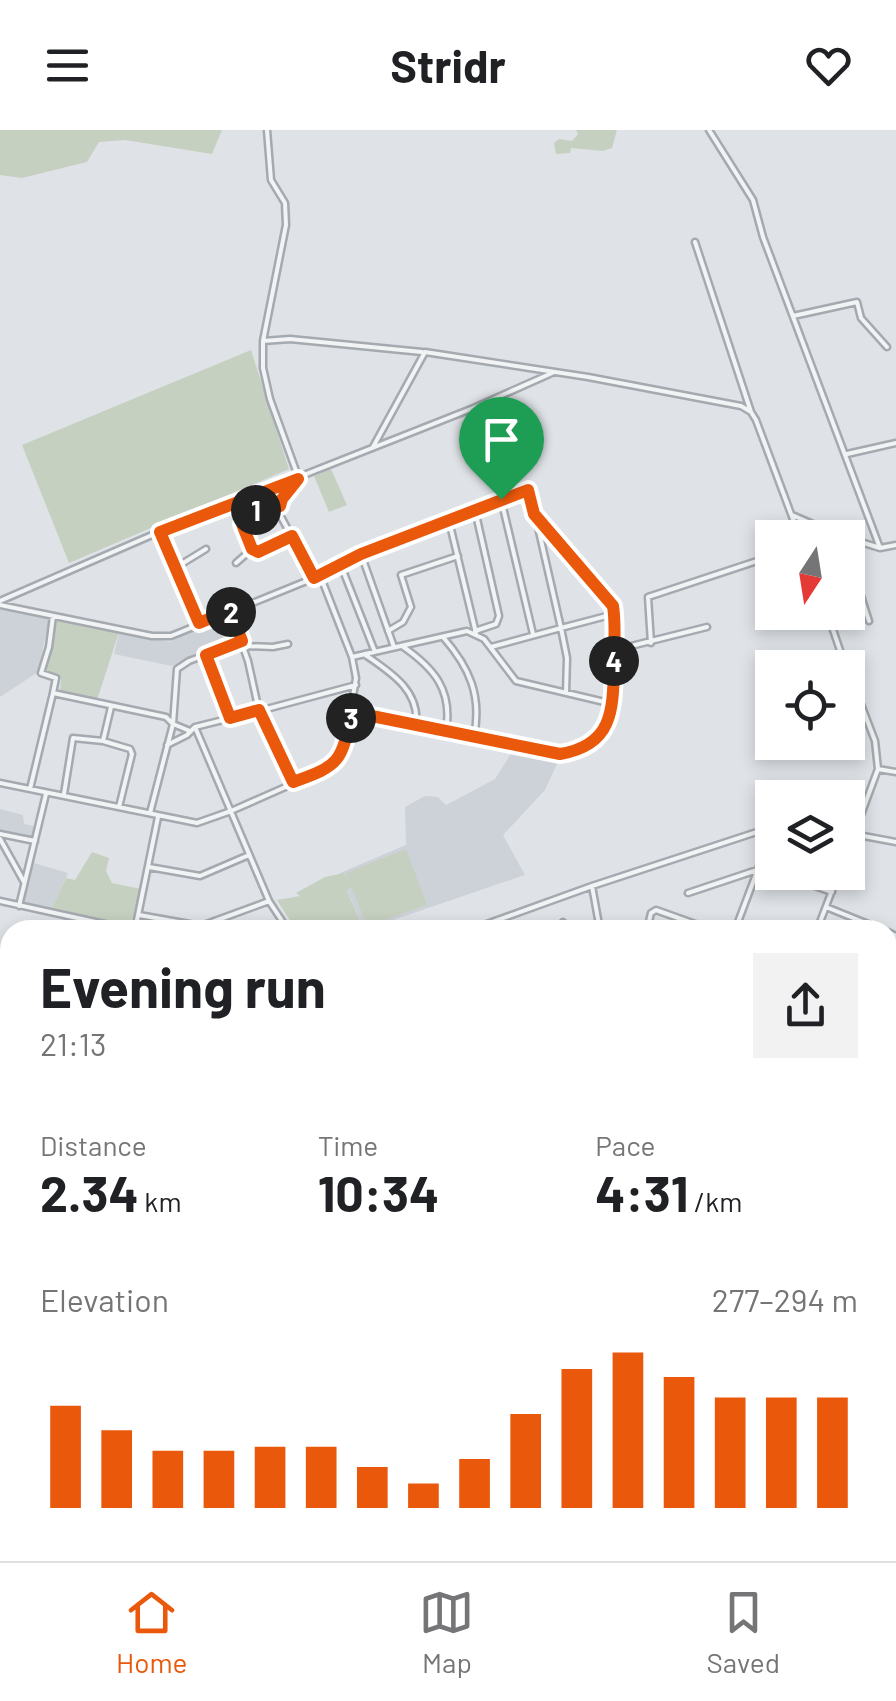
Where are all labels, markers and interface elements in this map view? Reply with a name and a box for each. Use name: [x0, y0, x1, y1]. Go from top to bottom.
icon: menu: [40, 38, 95, 93]
text: Stridr: [390, 38, 506, 92]
icon: heart: [801, 38, 856, 93]
pin: [459, 397, 544, 500]
icon: arrive: [474, 412, 529, 467]
pin: 1: [231, 485, 281, 535]
text: 1: [251, 493, 261, 527]
north arrow: [755, 520, 865, 630]
map controls: [755, 520, 865, 890]
pin: 2: [206, 587, 256, 637]
text: 2: [223, 595, 239, 629]
pin: 4: [589, 636, 639, 686]
text: 4: [606, 644, 622, 678]
button: locate: [755, 650, 865, 760]
pin: 3: [326, 693, 376, 743]
text: 3: [343, 701, 359, 735]
button: layers: [755, 780, 865, 890]
text: Evening run: [40, 953, 326, 1019]
button: share: [753, 953, 858, 1058]
text: 21:13: [40, 1024, 106, 1062]
text: Distance: [40, 1128, 147, 1162]
text: Time: [318, 1128, 378, 1162]
text: Pace: [595, 1128, 656, 1162]
text: 2.34: [40, 1162, 139, 1222]
text: 10:34: [318, 1162, 439, 1222]
text: 4:31: [595, 1162, 688, 1222]
text: km: [139, 1184, 182, 1218]
text: /km: [688, 1184, 742, 1218]
text: Elevation: [40, 1280, 169, 1318]
text: 277–294 m: [712, 1280, 858, 1318]
tab: Home: [116, 1585, 187, 1679]
tab: Map: [419, 1585, 474, 1679]
tab: Saved: [707, 1585, 780, 1679]

